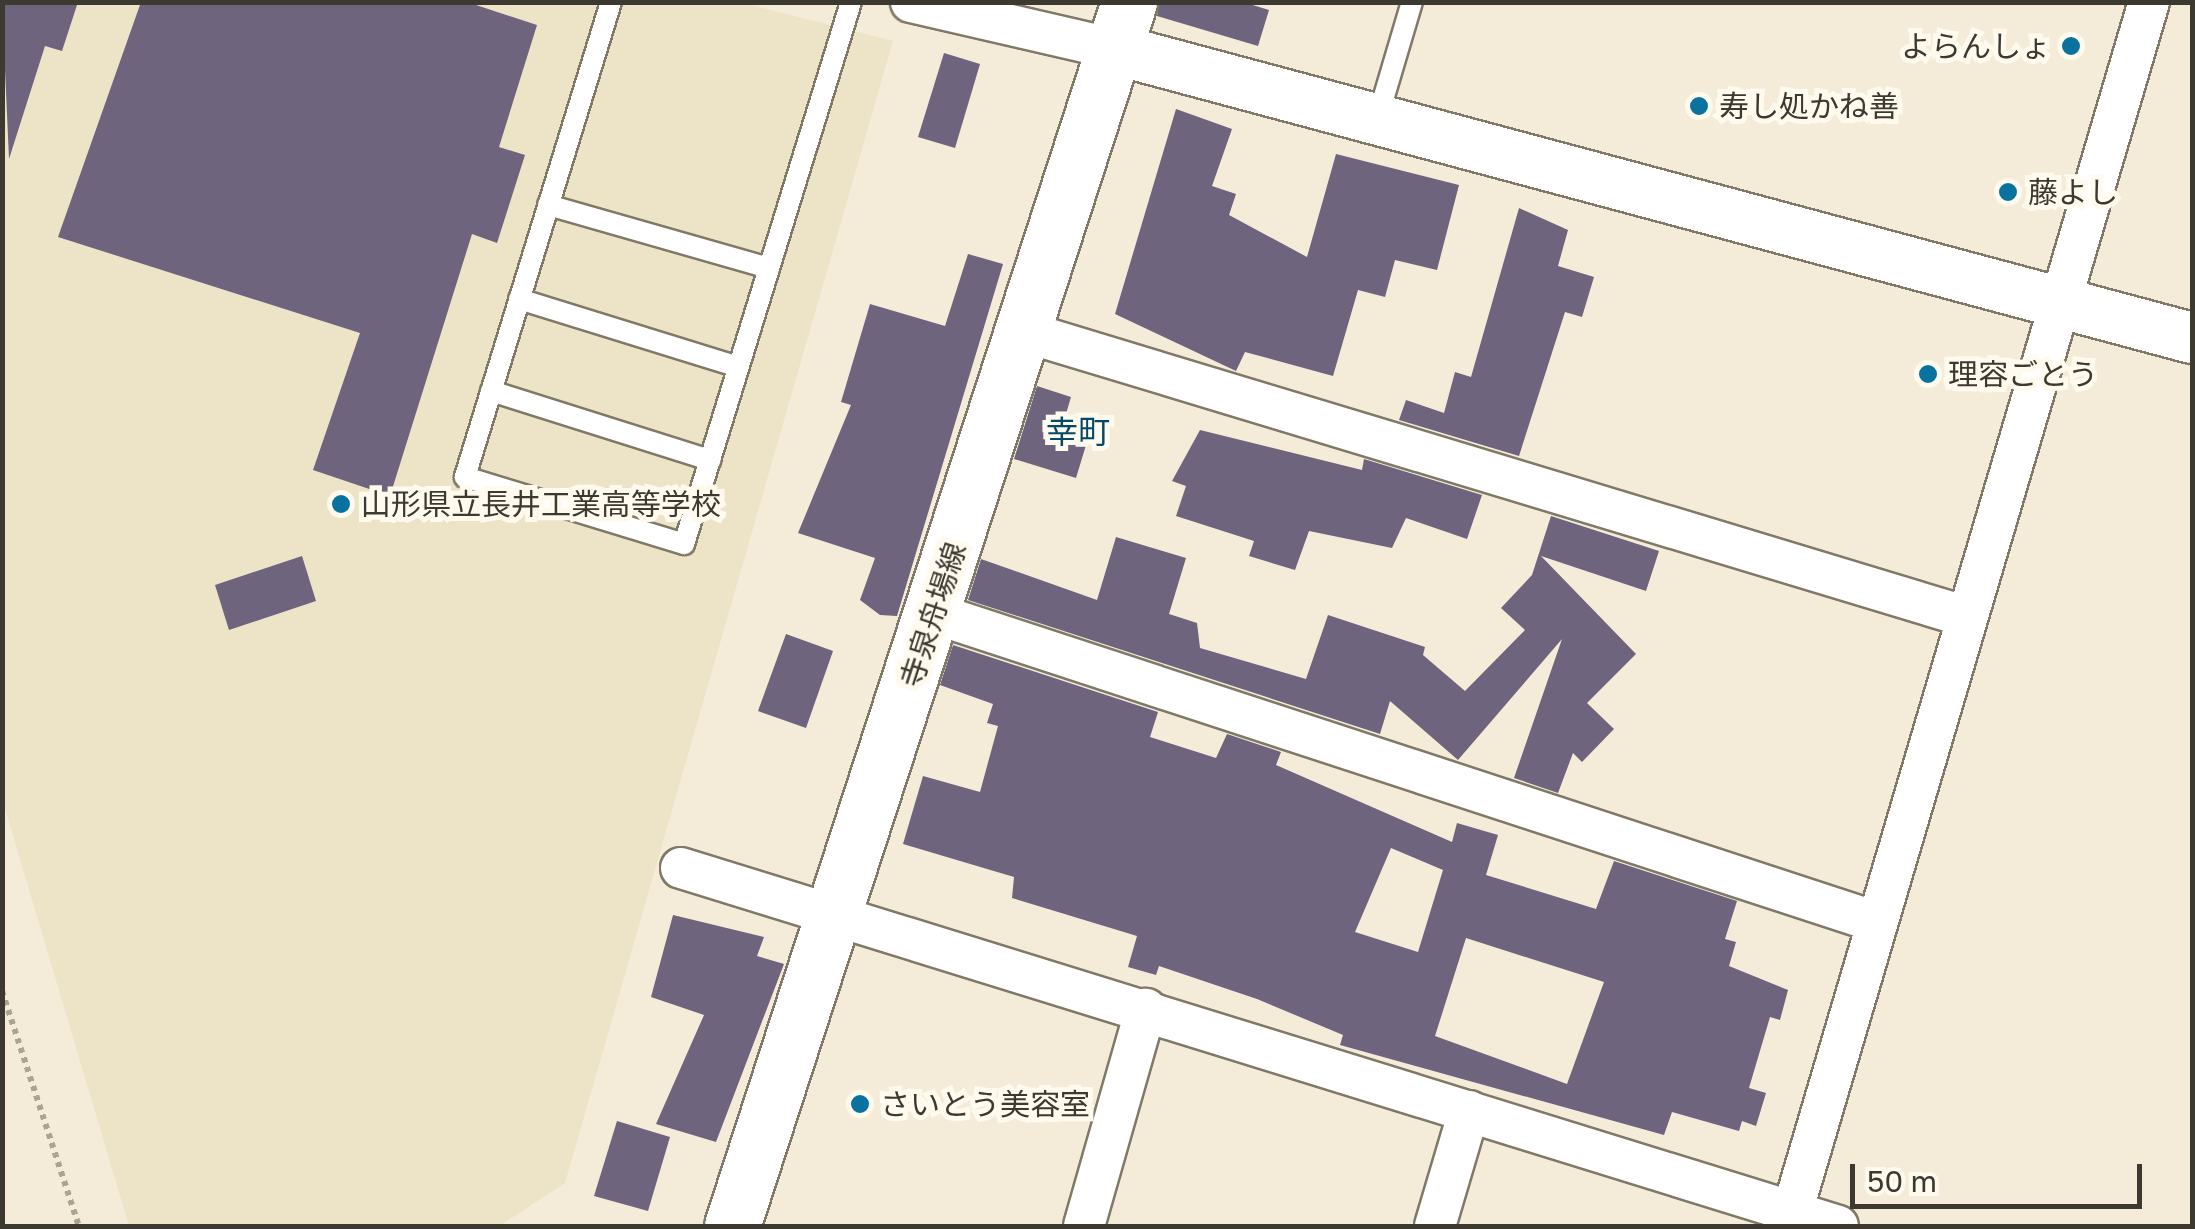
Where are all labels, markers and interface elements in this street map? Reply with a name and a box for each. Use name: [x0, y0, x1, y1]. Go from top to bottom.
place label: よらんしょ: [1901, 28, 2051, 64]
marker: よらんしょ: [2060, 35, 2082, 57]
place label: 寿し処かね善: [1719, 88, 1899, 124]
marker: 寿し処かね善: [1688, 95, 1710, 117]
place label: 藤よし: [2028, 174, 2118, 210]
marker: 藤よし: [1997, 181, 2019, 203]
place label: 理容ごとう: [1948, 356, 2098, 392]
marker: 理容ごとう: [1917, 363, 1939, 385]
district label: 幸町: [1046, 412, 1110, 450]
place label: 山形県立長井工業高等学校: [361, 486, 721, 522]
marker: 山形県立長井工業高等学校: [330, 493, 352, 515]
street label: 寺泉舟場線: [893, 538, 973, 692]
place label: さいとう美容室: [880, 1086, 1090, 1122]
marker: さいとう美容室: [849, 1093, 871, 1115]
scale bar: [1855, 1144, 2148, 1206]
text: 50 m: [1867, 1163, 1937, 1199]

